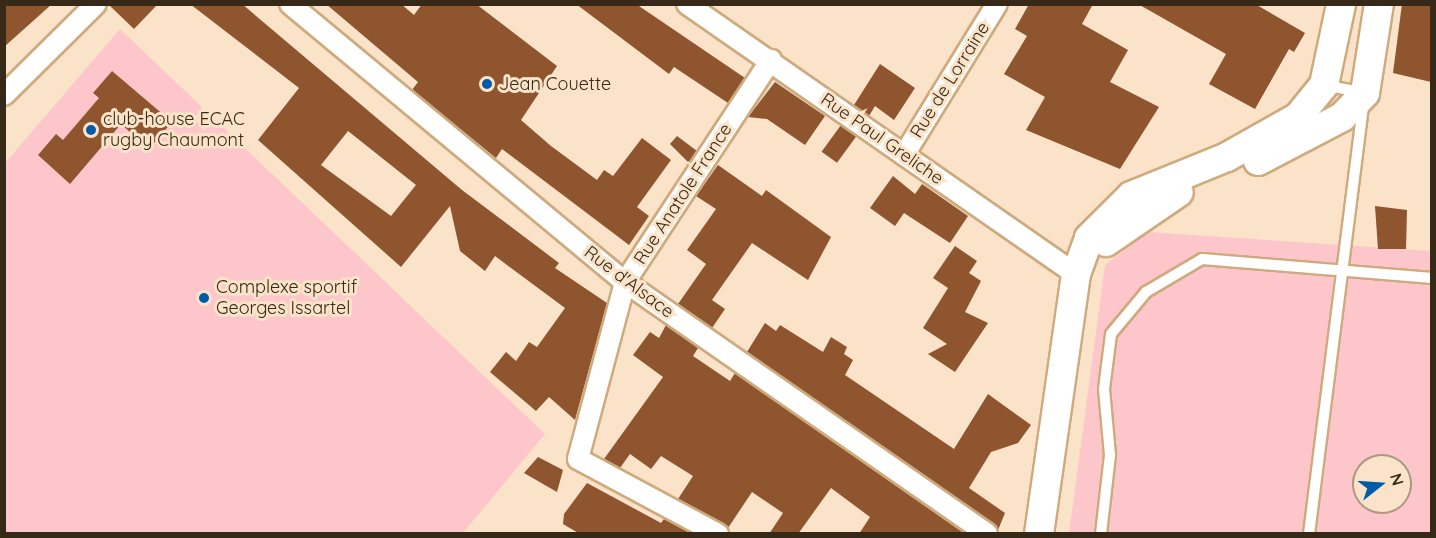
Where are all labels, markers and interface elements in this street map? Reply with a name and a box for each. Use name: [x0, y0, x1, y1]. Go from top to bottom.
street label: Rue de Lorraine: [906, 18, 994, 142]
place label: Jean Couette: [499, 73, 611, 95]
marker: Jean Couette: [480, 77, 494, 91]
street label: Rue Paul Greliche: [817, 89, 947, 189]
place label: club-house ECAC rugby Chaumont: [103, 109, 245, 152]
street label: Rue Anatole France: [629, 119, 737, 269]
marker: club-house ECAC rugby Chaumont: [84, 123, 98, 137]
street label: Rue d'Alsace: [580, 241, 678, 323]
place label: Complexe sportif Georges Issartel: [216, 277, 357, 320]
marker: Complexe sportif Georges Issartel: [197, 291, 211, 305]
north arrow: [1352, 454, 1412, 514]
text: N: [1386, 471, 1409, 488]

